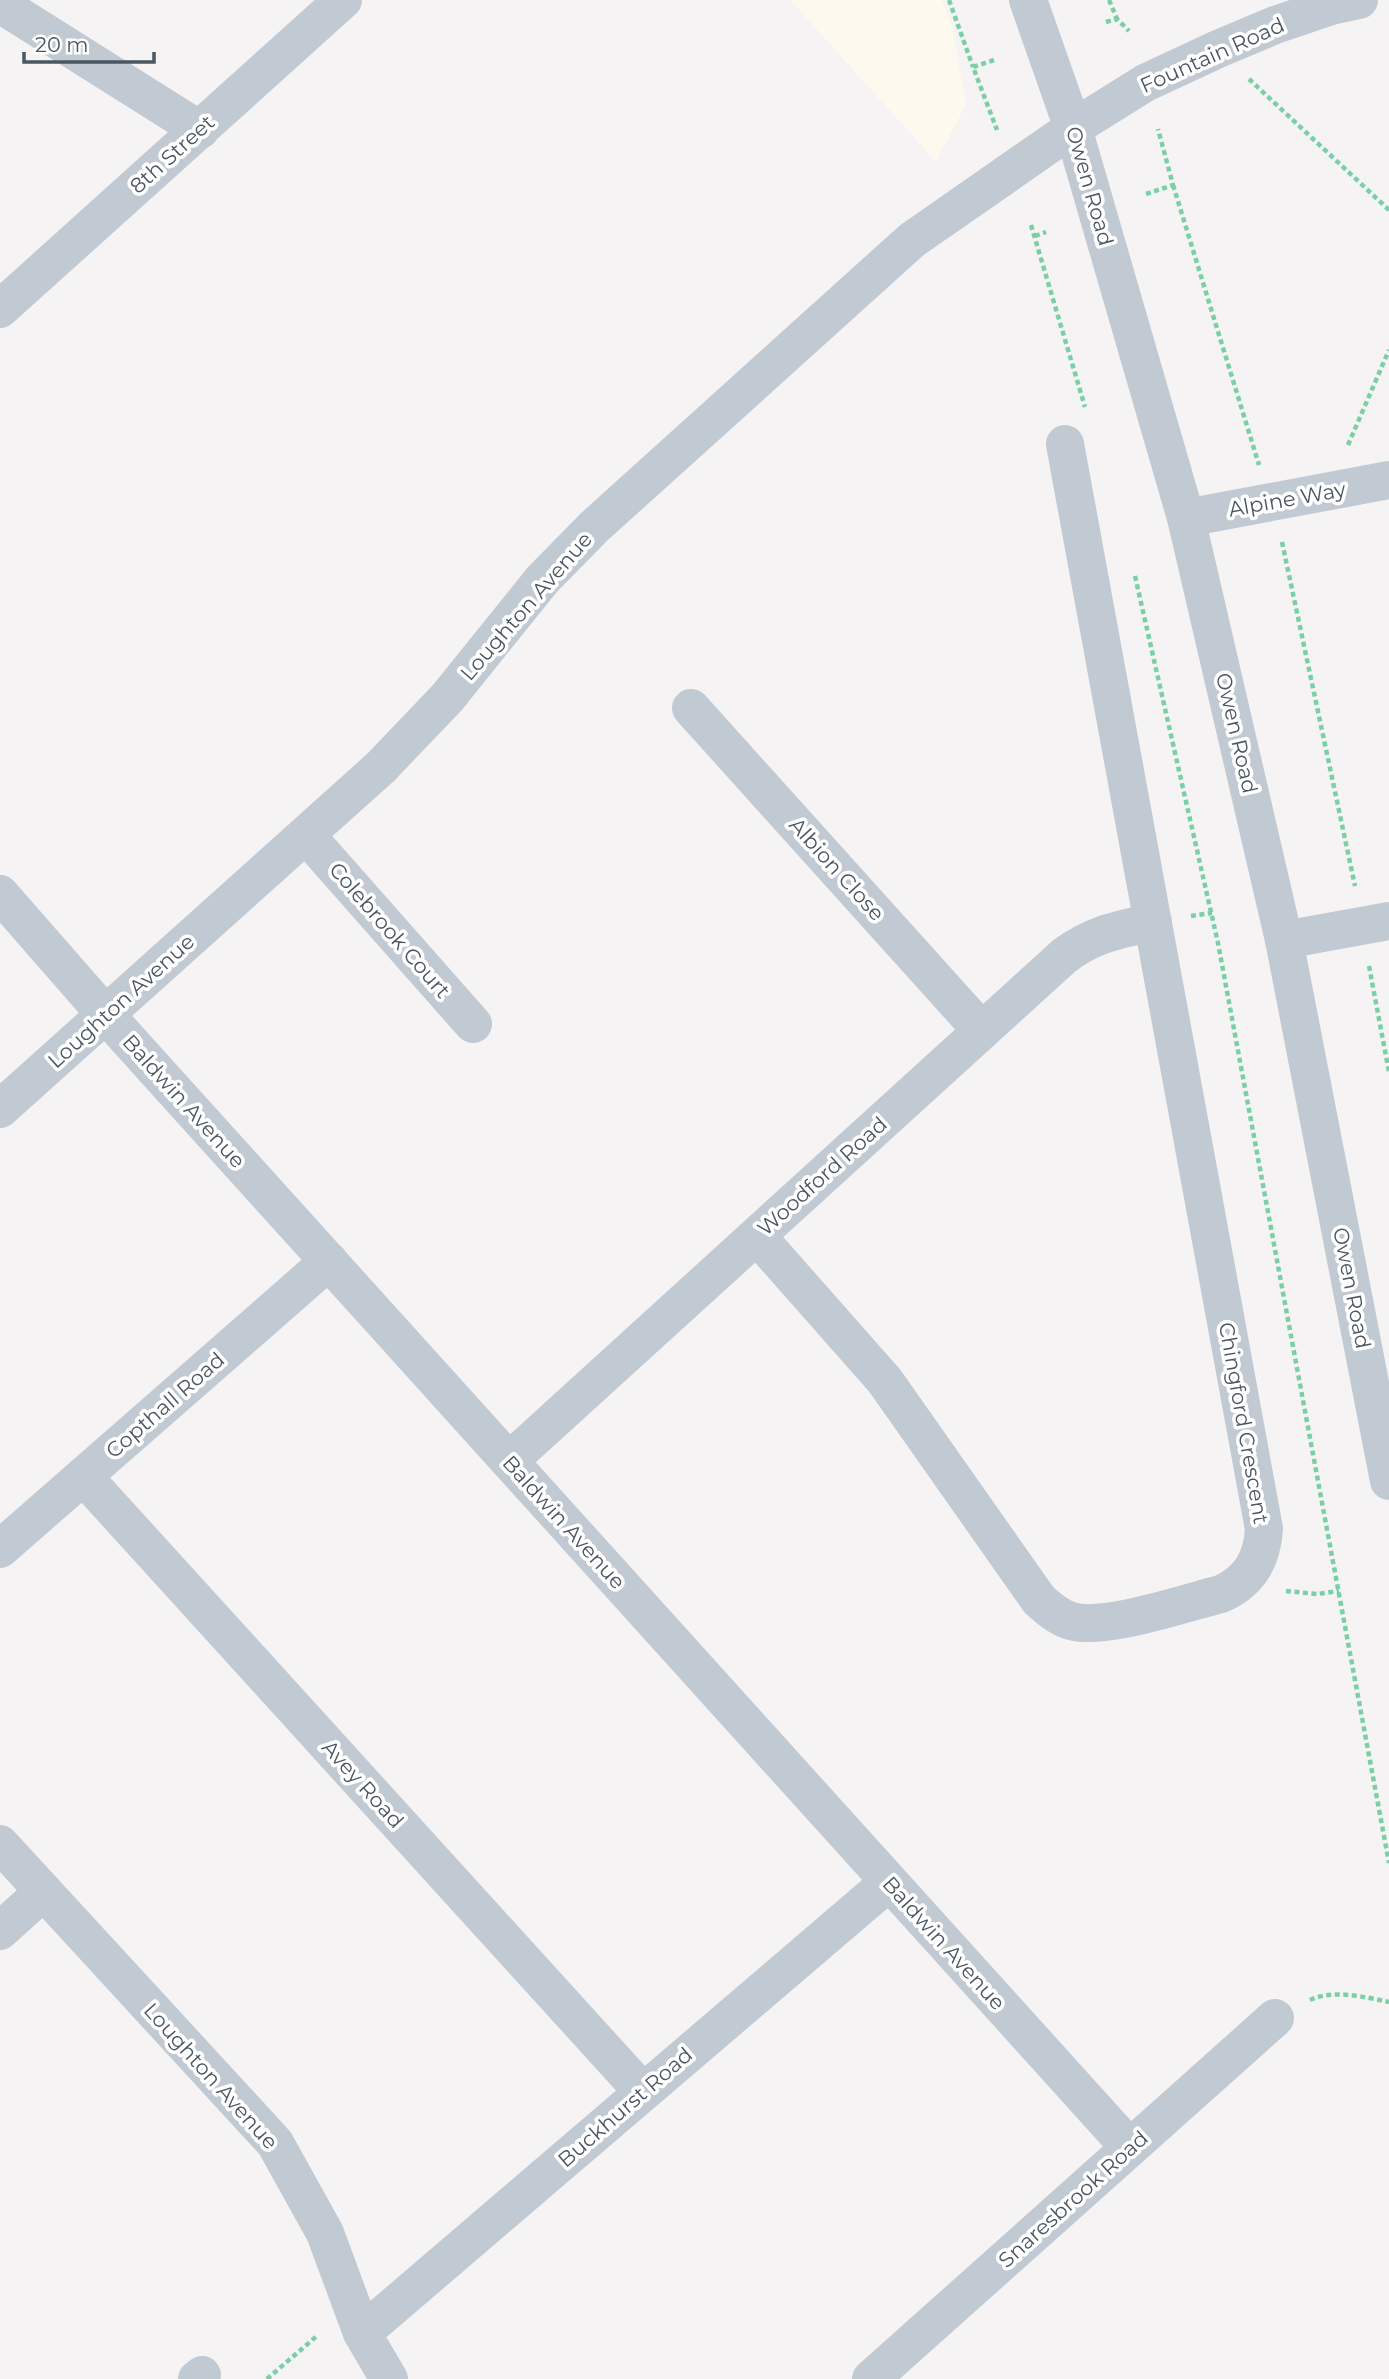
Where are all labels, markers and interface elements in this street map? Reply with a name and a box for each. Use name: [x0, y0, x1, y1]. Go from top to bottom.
street label: Fountain Road: [1136, 12, 1288, 98]
scale bar: [24, 21, 154, 65]
text: 20 m: [35, 32, 89, 57]
street label: 8th Street: [125, 110, 219, 198]
street label: Owen Road: [1061, 123, 1119, 249]
street label: Alpine Way: [1226, 476, 1348, 522]
street label: Loughton Avenue: [455, 527, 597, 685]
street label: Owen Road: [1211, 670, 1263, 796]
street label: Albion Close: [784, 812, 890, 926]
street label: Colebrook Court: [324, 857, 456, 1003]
street label: Loughton Avenue: [43, 929, 199, 1073]
street label: Baldwin Avenue: [117, 1029, 251, 1173]
street label: Woodford Road: [752, 1111, 892, 1241]
street label: Owen Road: [1328, 1225, 1376, 1351]
street label: Chingford Crescent: [1214, 1320, 1274, 1526]
street label: Copthall Road: [101, 1347, 229, 1463]
street label: Baldwin Avenue: [497, 1450, 631, 1594]
street label: Avey Road: [317, 1735, 409, 1833]
street label: Baldwin Avenue: [877, 1871, 1011, 2015]
street label: Loughton Avenue: [139, 1998, 283, 2154]
street label: Buckhurst Road: [553, 2042, 697, 2172]
street label: Snaresbrook Road: [993, 2125, 1153, 2273]

